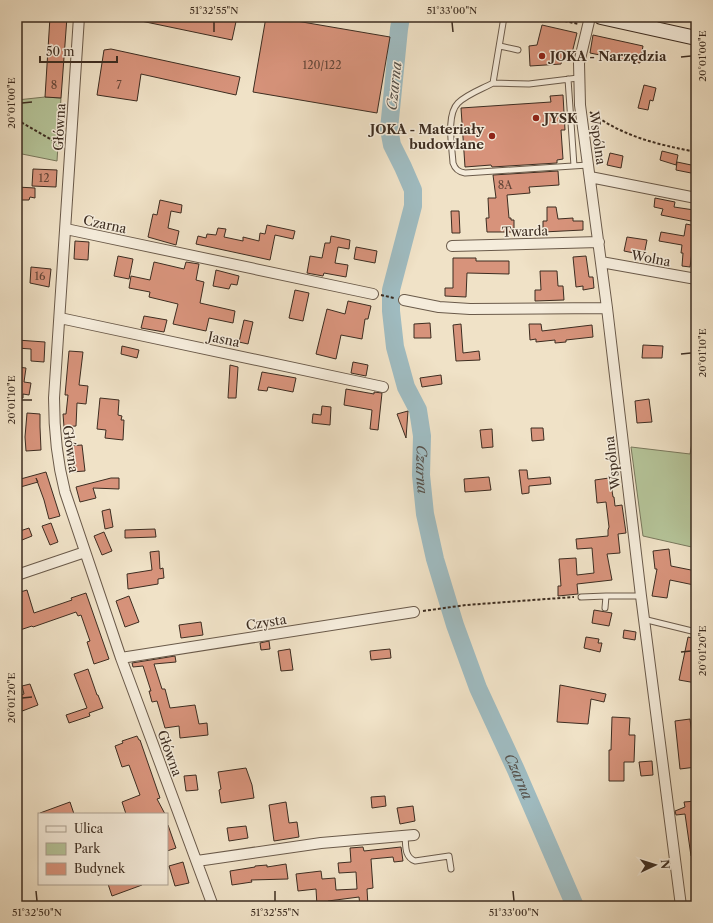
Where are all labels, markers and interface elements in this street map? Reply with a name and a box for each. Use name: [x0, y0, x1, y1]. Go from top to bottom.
text: 51°32'55"N: [189, 4, 239, 17]
text: 51°33'00"N: [427, 4, 477, 17]
text: 20°01'00"E: [696, 30, 709, 82]
scale bar: [40, 38, 117, 64]
text: 50 m: [46, 44, 75, 59]
place label: JOKA - Narzędzia: [548, 48, 667, 64]
marker: JOKA - Narzędzia: [537, 51, 547, 61]
house number: 120/122: [303, 58, 341, 72]
water label: Czarna: [382, 60, 406, 111]
text: 20°01'00"E: [5, 77, 18, 129]
house number: 8: [51, 78, 57, 92]
house number: 7: [116, 78, 122, 92]
street label: Główna: [50, 103, 68, 151]
street label: Wspólna: [586, 109, 610, 166]
place label: JYSK: [542, 110, 578, 126]
marker: JYSK: [531, 113, 541, 123]
place label: JOKA - Materiały budowlane: [368, 121, 485, 152]
marker: JOKA - Materiały budowlane: [487, 131, 497, 141]
house number: 12: [39, 171, 49, 185]
house number: 8A: [498, 178, 513, 192]
street label: Czarna: [82, 212, 128, 236]
street label: Twarda: [501, 222, 549, 240]
street label: Wolna: [629, 246, 672, 269]
house number: 16: [34, 269, 46, 283]
street label: Jasna: [205, 327, 241, 350]
text: 20°01'10"E: [696, 328, 709, 378]
text: 20°01'10"E: [5, 375, 18, 425]
street label: Główna: [60, 424, 82, 474]
street label: Wspólna: [601, 435, 623, 492]
water label: Czarna: [412, 445, 432, 495]
street label: Czysta: [245, 611, 288, 633]
text: 20°01'20"E: [696, 626, 709, 676]
text: 20°01'20"E: [5, 673, 18, 723]
street label: Główna: [154, 728, 186, 778]
water label: Czarna: [500, 750, 537, 803]
legend: [38, 813, 168, 885]
text: Ulica: [74, 821, 104, 836]
text: Park: [74, 841, 101, 856]
north arrow: [635, 845, 675, 885]
text: N: [658, 859, 672, 870]
text: Budynek: [74, 861, 126, 876]
text: 51°32'50"N: [12, 906, 62, 919]
text: 51°32'55"N: [250, 906, 300, 919]
text: 51°33'00"N: [489, 906, 539, 919]

